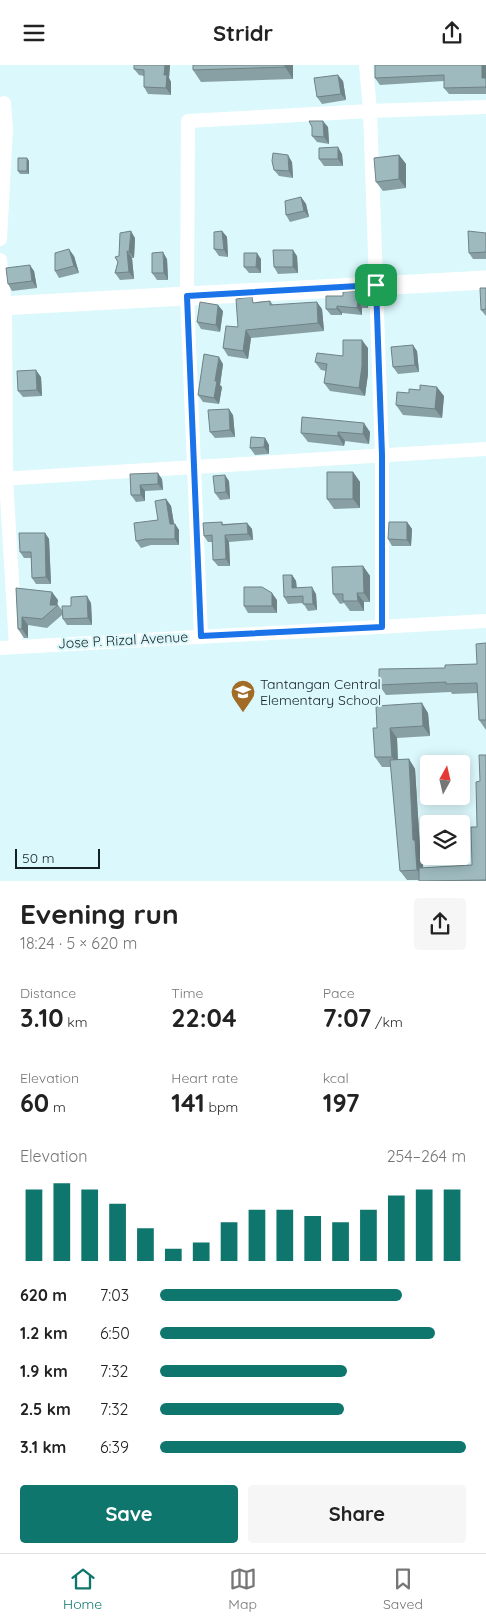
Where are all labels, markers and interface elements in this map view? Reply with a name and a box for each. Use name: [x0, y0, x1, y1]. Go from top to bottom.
icon: menu: [20, 19, 48, 47]
text: Stridr: [213, 19, 273, 47]
icon: share: [438, 19, 466, 47]
pin: [355, 264, 397, 306]
icon: arrive: [362, 271, 390, 299]
street label: Jose P. Rizal Avenue: [57, 628, 189, 652]
place label: Tantangan Central Elementary School: [260, 675, 381, 709]
school or university icon: Tantangan Central Elementary School: [230, 679, 256, 713]
north arrow: [420, 755, 470, 805]
map controls: [420, 755, 470, 865]
button: layers: [420, 815, 470, 865]
scale bar: [15, 846, 100, 869]
text: 50 m: [22, 849, 55, 867]
text: Evening run: [20, 896, 179, 931]
button: share: [414, 898, 466, 950]
text: 18:24 · 5 × 620 m: [20, 933, 137, 953]
text: Distance: [20, 984, 76, 1002]
text: Time: [171, 984, 203, 1002]
text: Pace: [323, 984, 355, 1002]
text: 3.10: [20, 1002, 63, 1033]
text: 22:04: [171, 1002, 237, 1033]
text: 7:07: [323, 1002, 371, 1033]
text: km: [63, 1013, 88, 1031]
text: /km: [371, 1013, 403, 1031]
text: Elevation: [20, 1069, 79, 1087]
text: Heart rate: [171, 1069, 238, 1087]
text: kcal: [323, 1069, 349, 1087]
text: 60: [20, 1087, 49, 1118]
text: 141: [171, 1087, 205, 1118]
text: 197: [323, 1087, 360, 1118]
text: m: [49, 1098, 66, 1116]
text: bpm: [205, 1098, 238, 1116]
text: Elevation: [20, 1146, 87, 1166]
text: 254–264 m: [387, 1146, 466, 1166]
text: 620 m: [20, 1285, 67, 1305]
text: 7:03: [100, 1285, 129, 1305]
text: 1.2 km: [20, 1323, 68, 1343]
text: 6:50: [100, 1323, 130, 1343]
text: 1.9 km: [20, 1361, 68, 1381]
text: 7:32: [100, 1361, 128, 1381]
text: 2.5 km: [20, 1399, 71, 1419]
text: 7:32: [100, 1399, 128, 1419]
text: 3.1 km: [20, 1437, 66, 1457]
text: 6:39: [100, 1437, 129, 1457]
button: Save: [20, 1485, 238, 1543]
button: Share: [248, 1485, 466, 1543]
tab: Home: [63, 1565, 102, 1613]
tab: Map: [228, 1565, 257, 1613]
tab: Saved: [383, 1565, 423, 1613]

